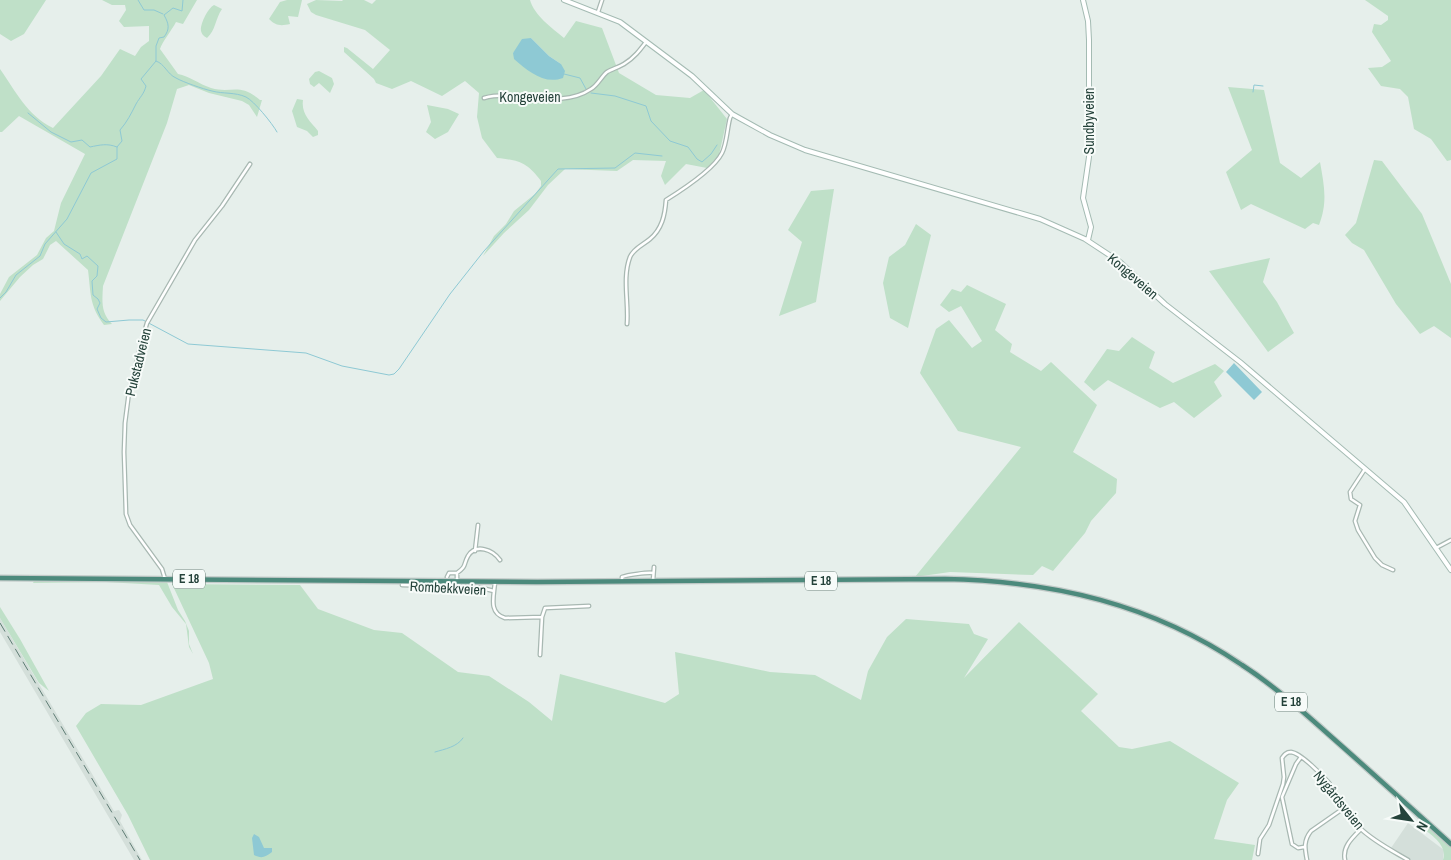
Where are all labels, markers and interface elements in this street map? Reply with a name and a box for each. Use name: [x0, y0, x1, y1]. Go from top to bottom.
street label: Sundbyveien: [1080, 87, 1098, 155]
street label: Kongeveien: [499, 88, 561, 106]
street label: Kongeveien: [1104, 249, 1162, 303]
street label: Pukstadveien: [121, 326, 155, 398]
road number: E 18: [173, 570, 205, 588]
road number: E 18: [805, 572, 837, 590]
street label: Rombekkveien: [409, 577, 487, 599]
road number: E 18: [1275, 692, 1307, 712]
street label: Nygårdsveien: [1310, 767, 1368, 833]
north arrow: [1386, 795, 1436, 845]
text: N: [1412, 818, 1432, 835]

